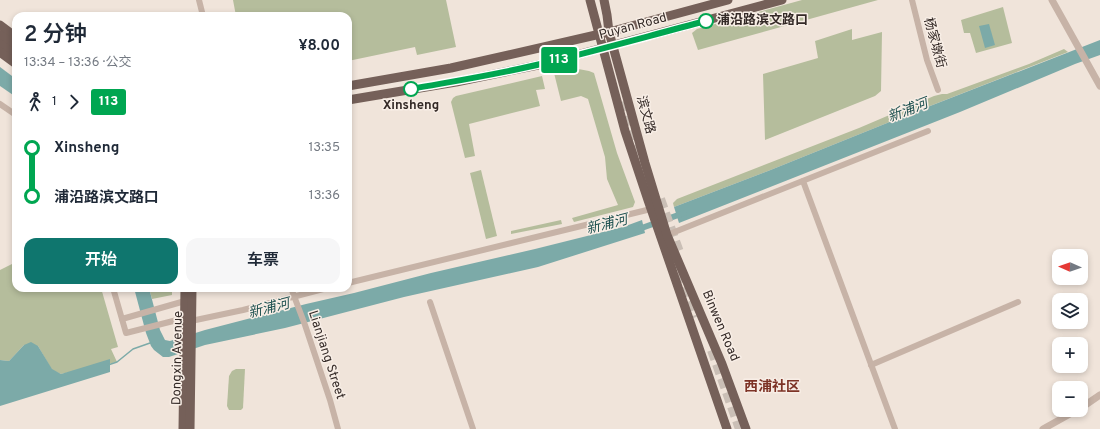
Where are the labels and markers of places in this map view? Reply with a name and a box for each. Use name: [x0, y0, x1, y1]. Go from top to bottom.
place label: 浦沿路滨文路口: [717, 12, 808, 29]
marker: 浦沿路滨文路口: [698, 13, 714, 29]
marker: Xinsheng: [403, 81, 419, 97]
place label: Xinsheng: [383, 98, 439, 114]

